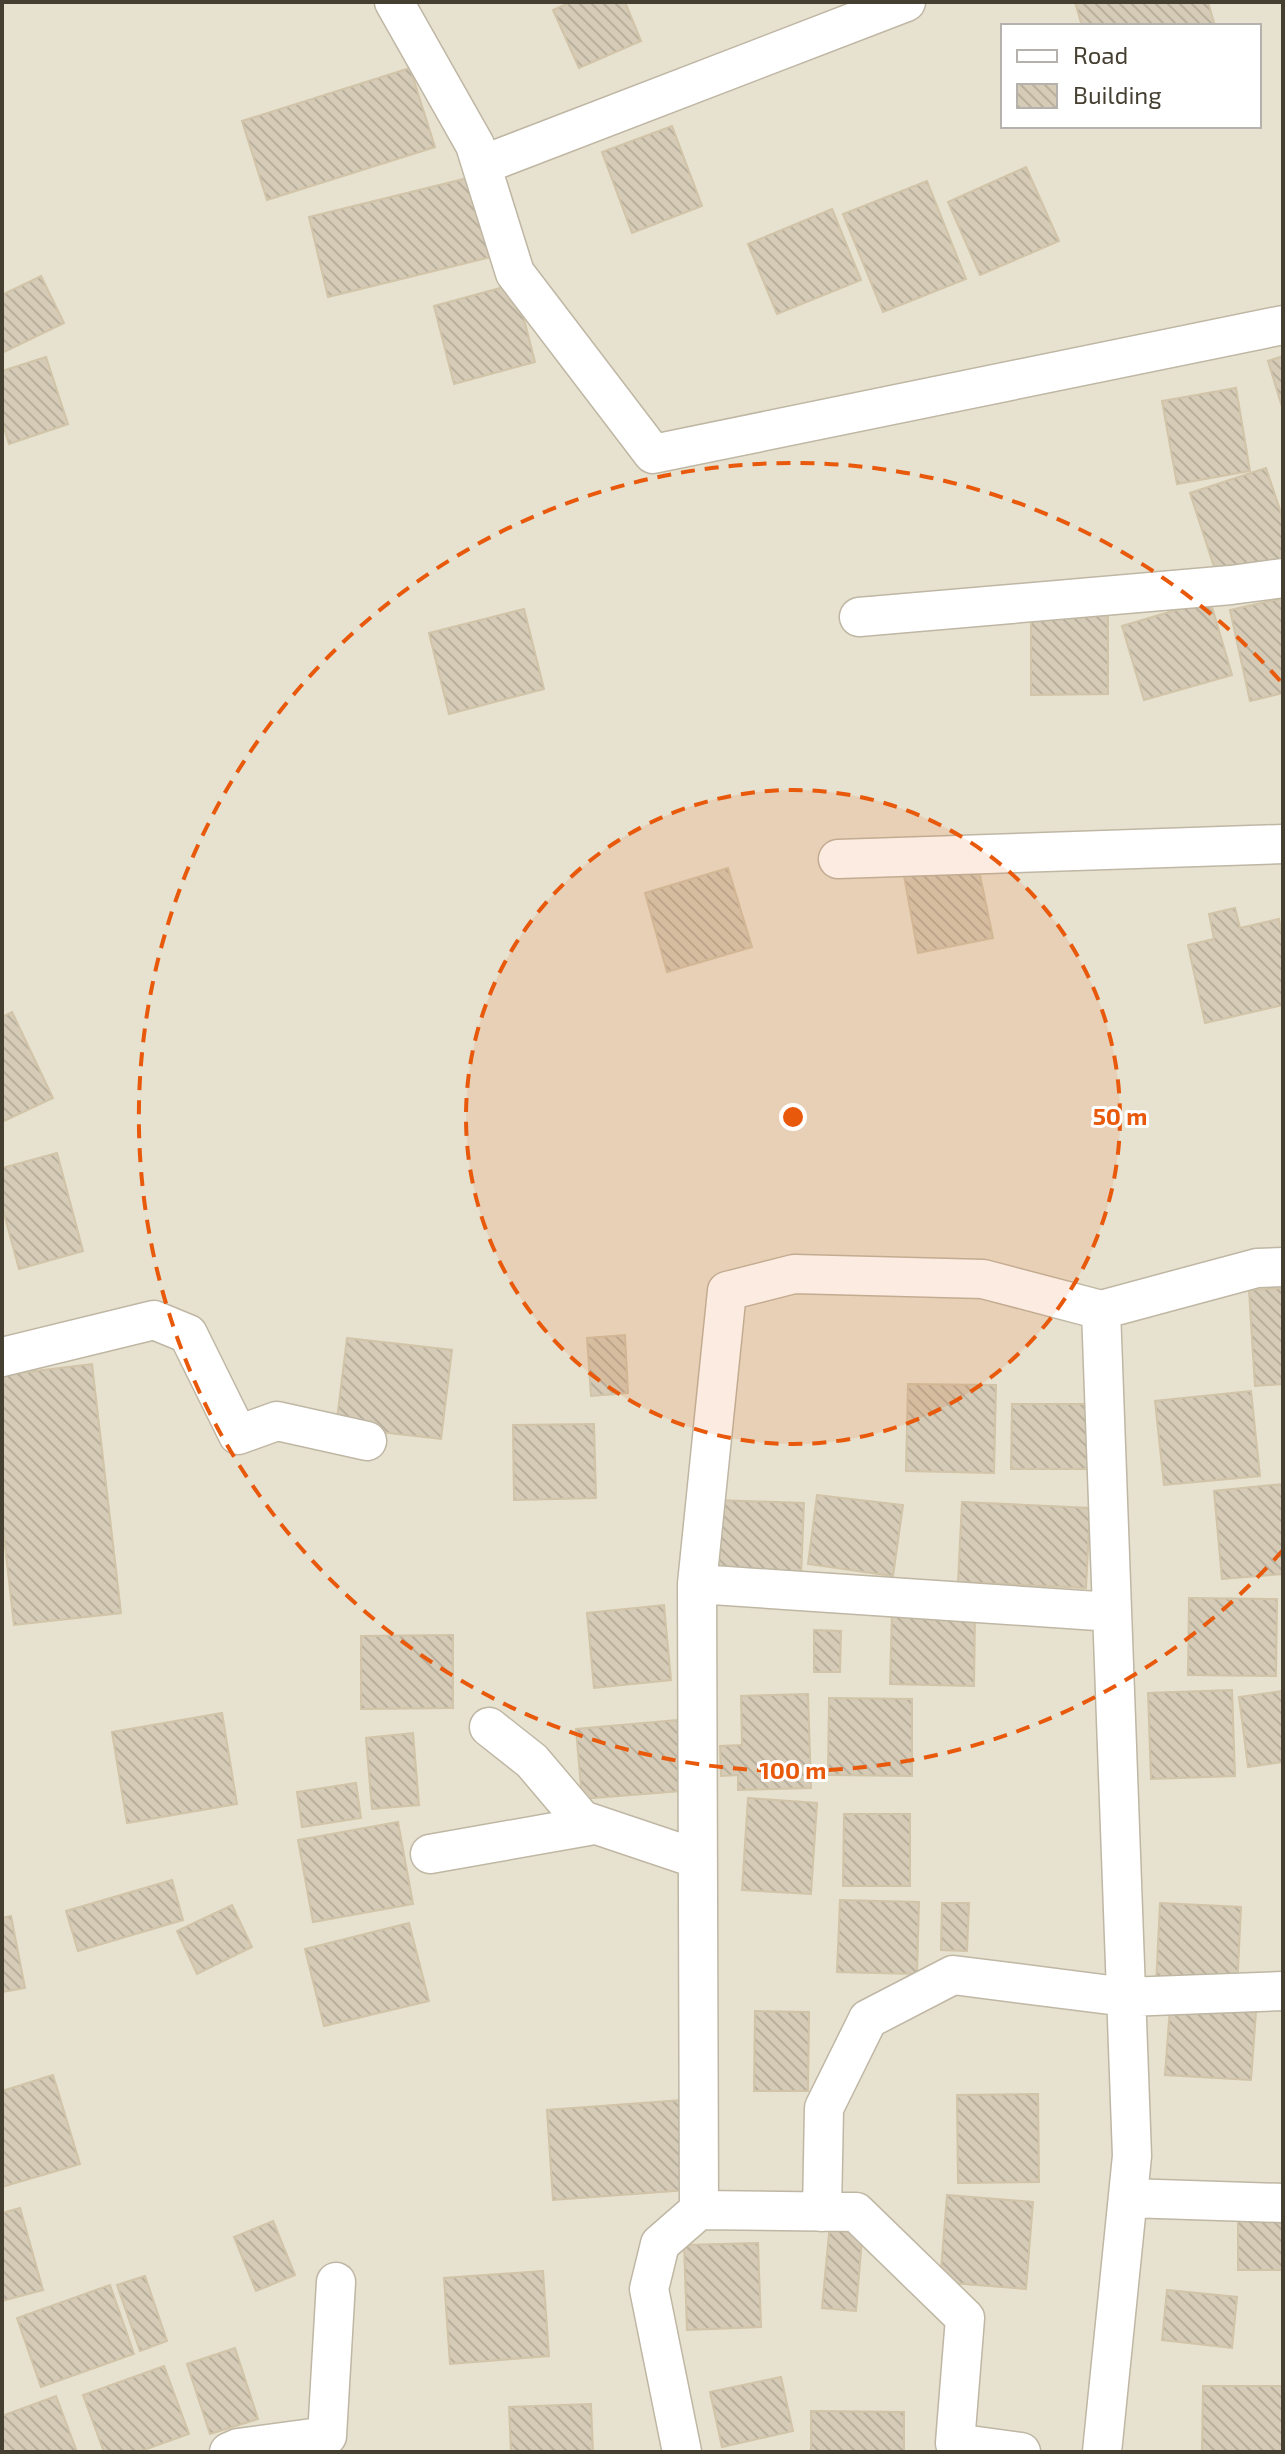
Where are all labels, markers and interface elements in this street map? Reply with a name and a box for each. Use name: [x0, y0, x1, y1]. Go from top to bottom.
legend: [1001, 24, 1261, 128]
text: Road: [1073, 40, 1128, 69]
text: Building: [1073, 80, 1162, 109]
text: 50 m: [1093, 1101, 1147, 1130]
centre of rings: [779, 1103, 807, 1131]
text: 100 m: [760, 1755, 826, 1784]

